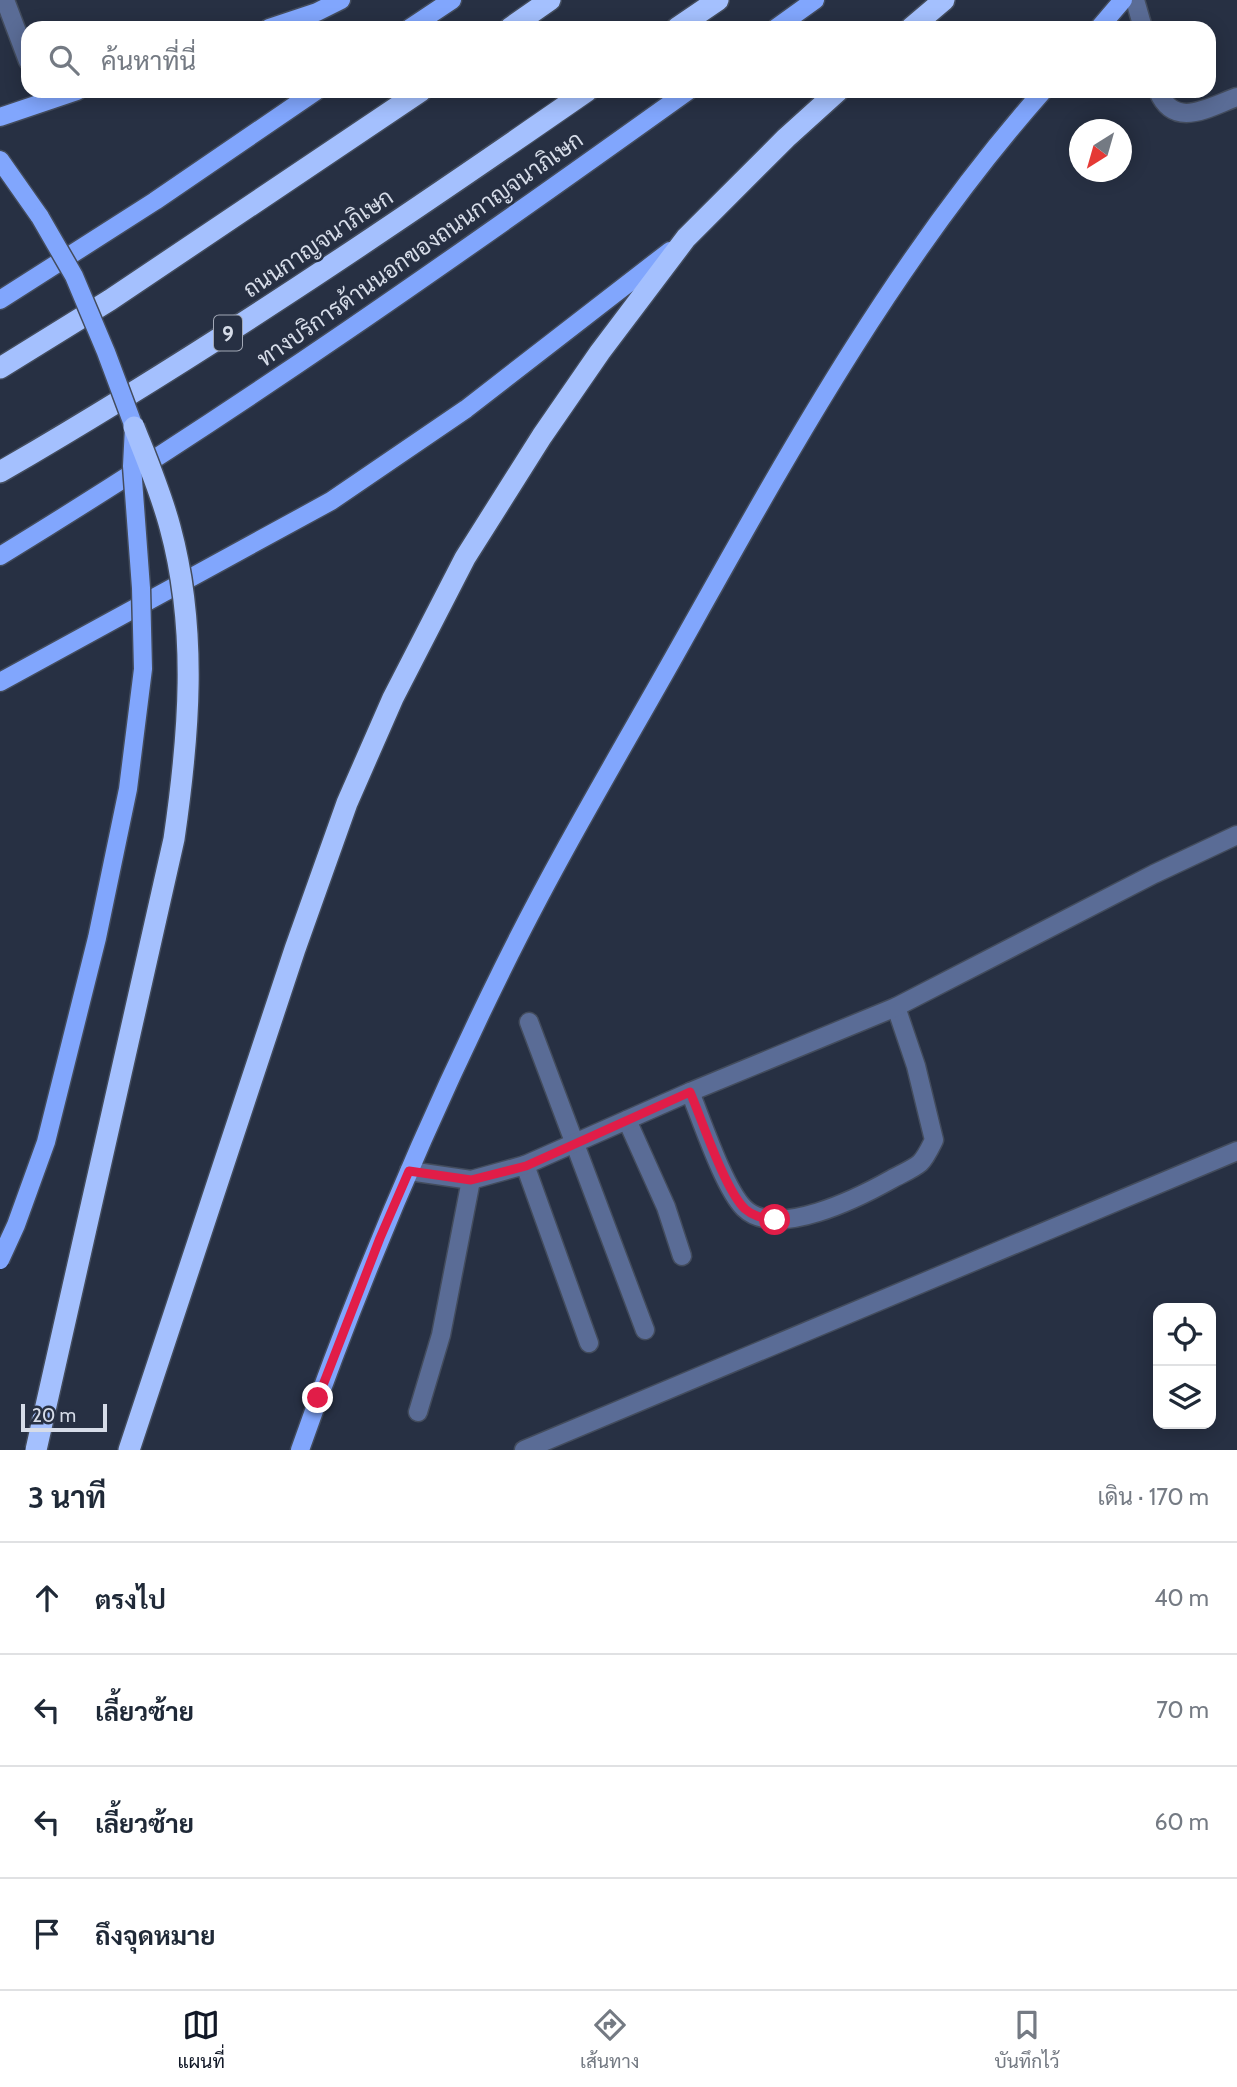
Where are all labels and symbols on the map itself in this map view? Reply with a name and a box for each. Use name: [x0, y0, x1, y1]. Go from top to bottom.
north arrow: [1069, 119, 1132, 182]
street label: ทางบริการด้านนอกของถนนกาญจนาภิเษก: [251, 124, 588, 373]
street label: ถนนกาญจนาภิเษก: [238, 182, 398, 304]
road number: 9: [214, 316, 242, 350]
route start: [759, 1204, 790, 1235]
route end: [302, 1382, 333, 1413]
scale bar: [21, 1401, 107, 1433]

